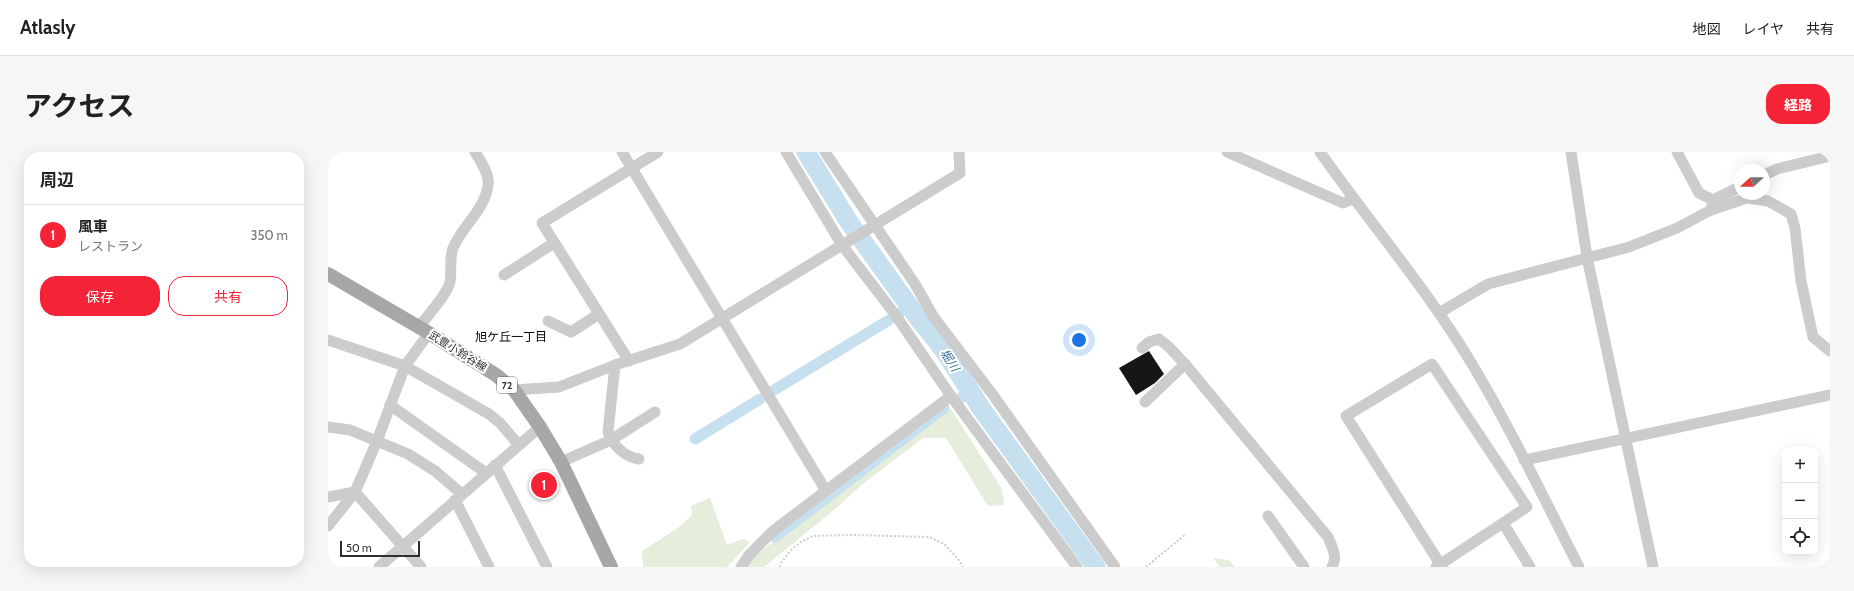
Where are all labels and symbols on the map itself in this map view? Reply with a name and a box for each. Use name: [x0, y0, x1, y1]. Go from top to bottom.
north arrow: [1734, 164, 1770, 200]
street label: 武豊小鈴谷線: [426, 328, 490, 374]
district label: 旭ケ丘一丁目: [475, 329, 547, 344]
your location: [1069, 330, 1089, 350]
water label: 堀川: [937, 346, 964, 376]
road number: 72: [497, 377, 517, 393]
pin: 1: [531, 470, 557, 500]
scale bar: [340, 539, 420, 558]

